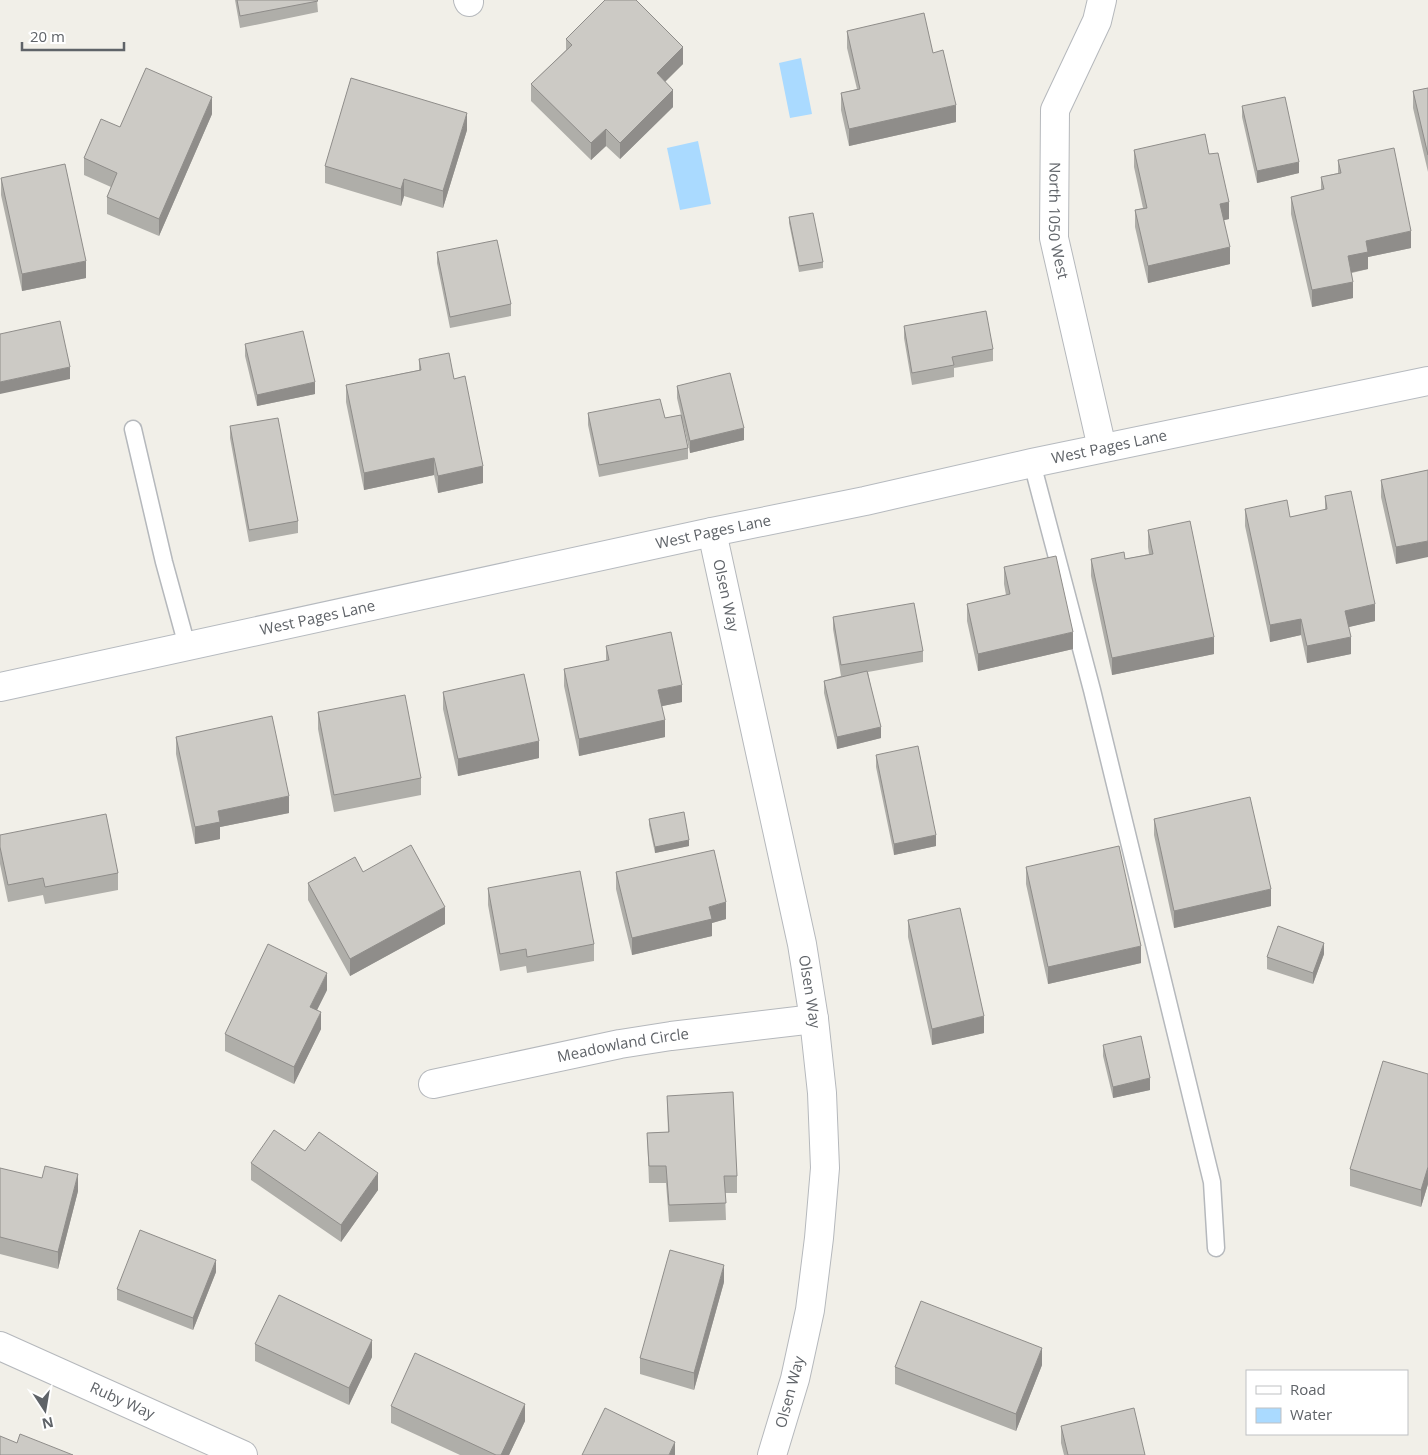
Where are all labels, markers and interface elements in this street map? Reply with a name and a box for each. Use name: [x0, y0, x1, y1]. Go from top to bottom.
scale bar: [22, 20, 125, 52]
text: 20 m: [30, 26, 65, 46]
street label: North 1050 West: [1045, 162, 1074, 281]
street label: West Pages Lane: [1050, 424, 1169, 468]
street label: West Pages Lane: [654, 509, 773, 553]
street label: Olsen Way: [709, 557, 745, 634]
street label: West Pages Lane: [258, 595, 377, 639]
street label: Olsen Way: [795, 953, 826, 1030]
street label: Meadowland Circle: [555, 1023, 690, 1066]
street label: Olsen Way: [770, 1353, 808, 1430]
legend: [1246, 1370, 1408, 1435]
street label: Ruby Way: [87, 1377, 159, 1423]
text: Road: [1290, 1379, 1326, 1399]
north arrow: [20, 1385, 70, 1435]
text: Water: [1290, 1404, 1332, 1424]
text: N: [40, 1413, 55, 1434]

